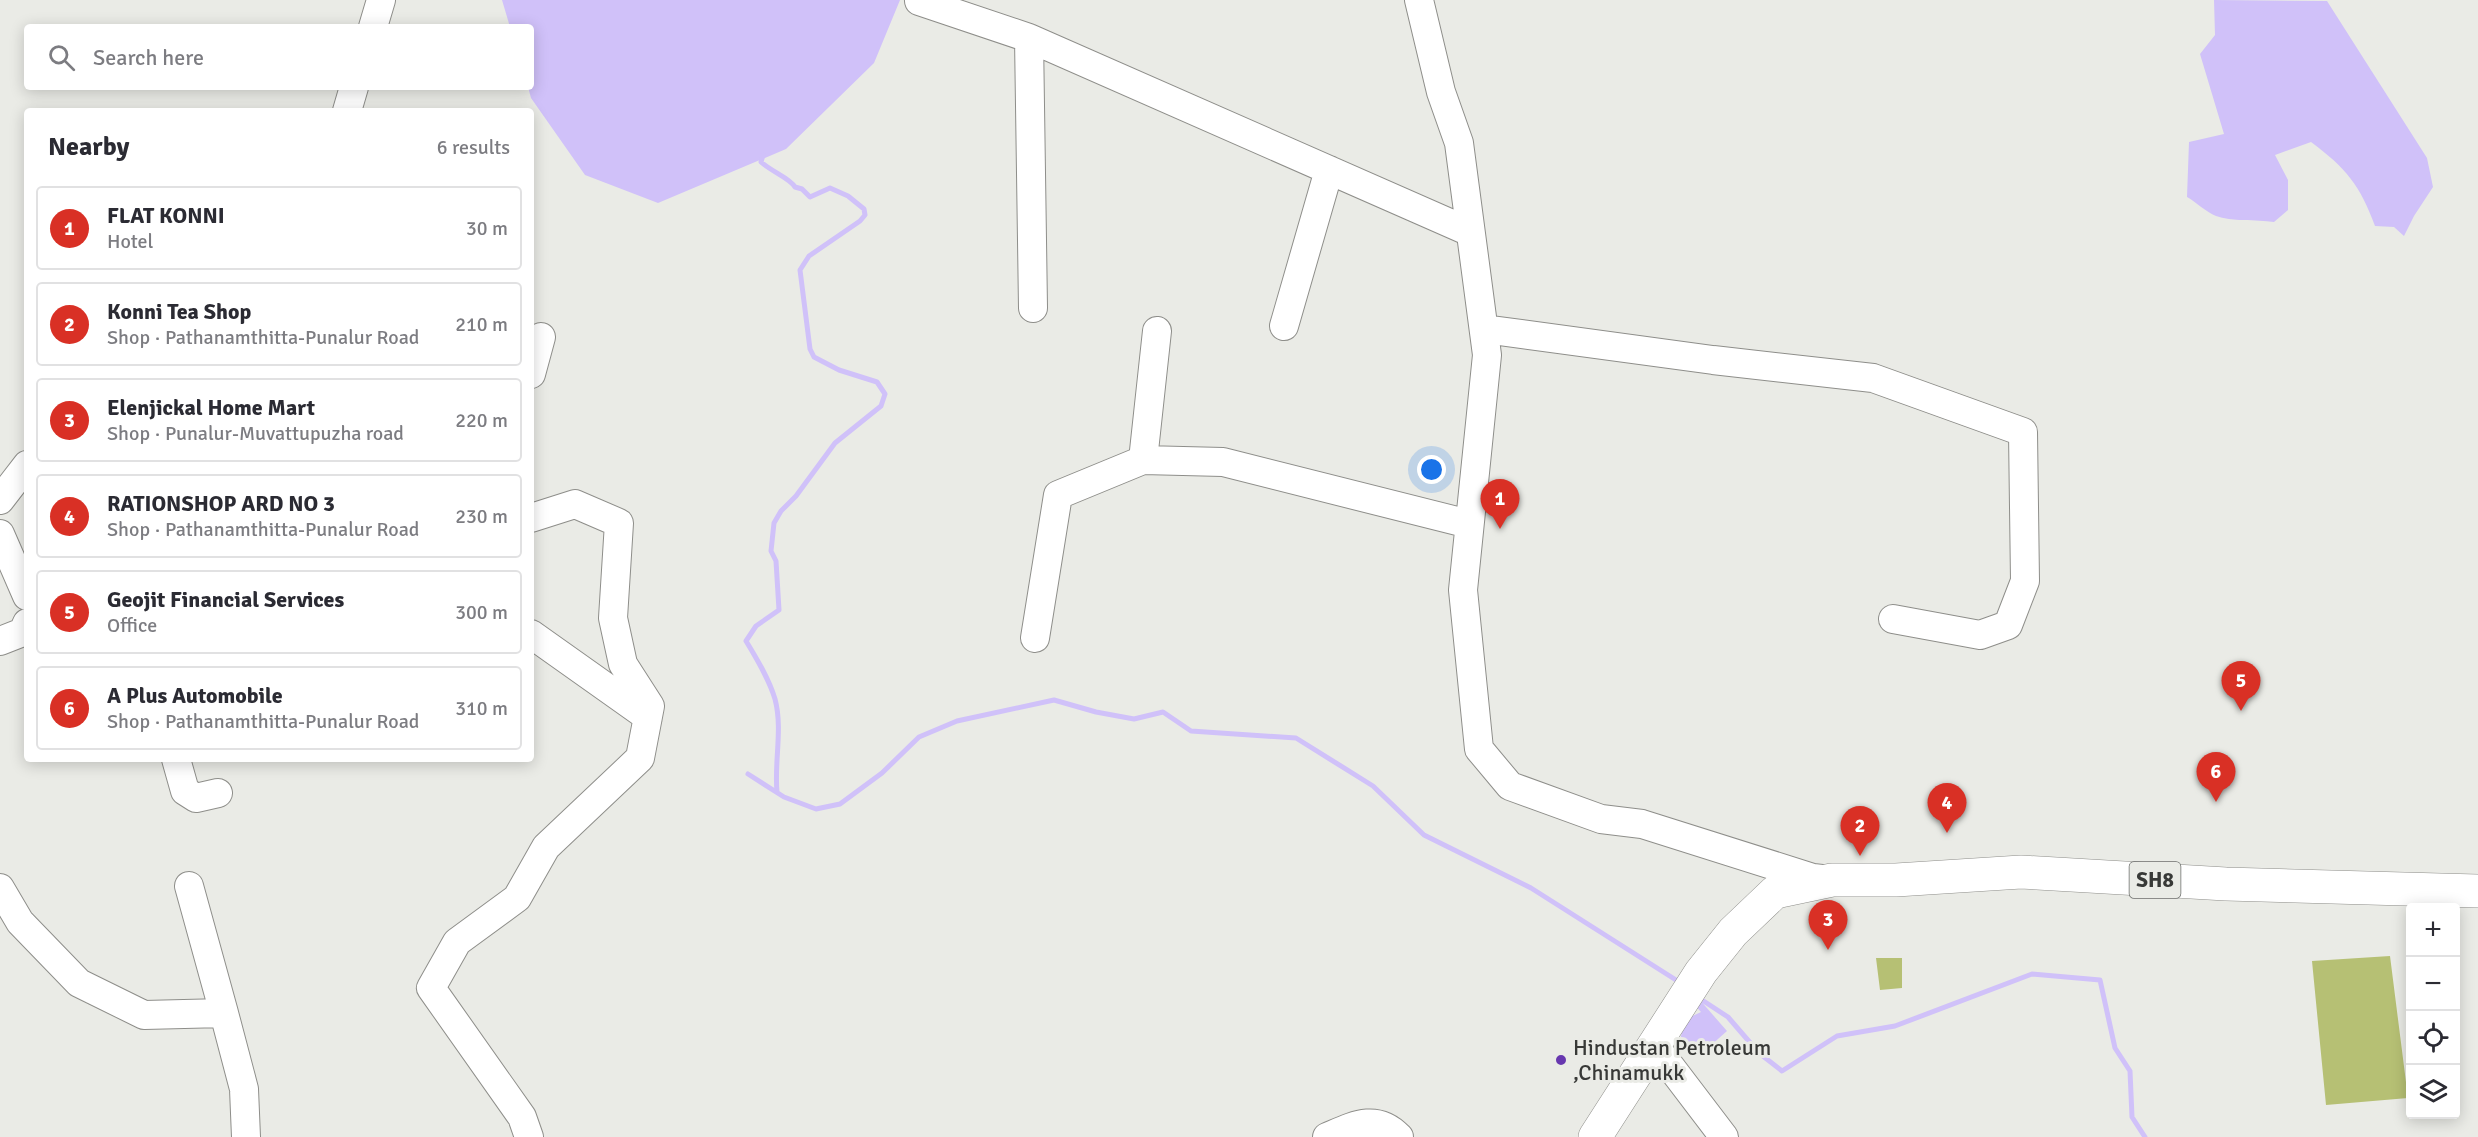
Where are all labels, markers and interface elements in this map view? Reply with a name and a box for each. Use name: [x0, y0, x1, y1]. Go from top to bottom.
search box: [24, 24, 534, 90]
icon: search: [45, 41, 78, 74]
text: Search here: [93, 44, 204, 71]
text: Nearby: [48, 131, 129, 163]
text: 6 results: [437, 135, 510, 160]
text: FLAT KONNI: [107, 202, 225, 229]
text: 1: [64, 216, 75, 241]
text: 30 m: [466, 216, 508, 241]
text: Hotel: [107, 229, 153, 254]
text: Konni Tea Shop: [107, 298, 251, 325]
text: 2: [64, 312, 75, 337]
text: 210 m: [455, 312, 508, 337]
text: Shop · Pathanamthitta-Punalur Road: [107, 325, 419, 350]
text: Elenjickal Home Mart: [107, 394, 315, 421]
text: 3: [64, 408, 75, 433]
text: 220 m: [455, 408, 508, 433]
text: Shop · Punalur-Muvattupuzha road: [107, 421, 404, 446]
your location: [1417, 455, 1446, 484]
pin: 1: [1480, 480, 1520, 529]
text: RATIONSHOP ARD NO 3: [107, 490, 335, 517]
text: 4: [64, 504, 75, 529]
text: 230 m: [455, 504, 508, 529]
text: Shop · Pathanamthitta-Punalur Road: [107, 517, 419, 542]
text: Geojit Financial Services: [107, 586, 344, 613]
text: 5: [64, 600, 75, 625]
text: 300 m: [455, 600, 508, 625]
text: Office: [107, 613, 157, 638]
pin: 5: [2222, 662, 2260, 711]
text: A Plus Automobile: [107, 682, 283, 709]
text: 6: [64, 696, 75, 721]
text: 310 m: [455, 696, 508, 721]
text: Shop · Pathanamthitta-Punalur Road: [107, 709, 419, 734]
pin: 6: [2196, 752, 2236, 802]
pin: 4: [1928, 784, 1966, 833]
pin: 2: [1840, 806, 1880, 856]
road number: SH8: [2130, 862, 2180, 898]
pin: 3: [1808, 900, 1848, 950]
map controls: [2406, 903, 2460, 1119]
button: +: [2406, 903, 2460, 957]
button: −: [2406, 957, 2460, 1011]
button: locate: [2406, 1011, 2460, 1065]
place label: Hindustan Petroleum ,Chinamukk: [1573, 1034, 1771, 1086]
marker: Hindustan Petroleum ,Chinamukk: [1554, 1053, 1568, 1067]
button: layers: [2406, 1065, 2460, 1119]

